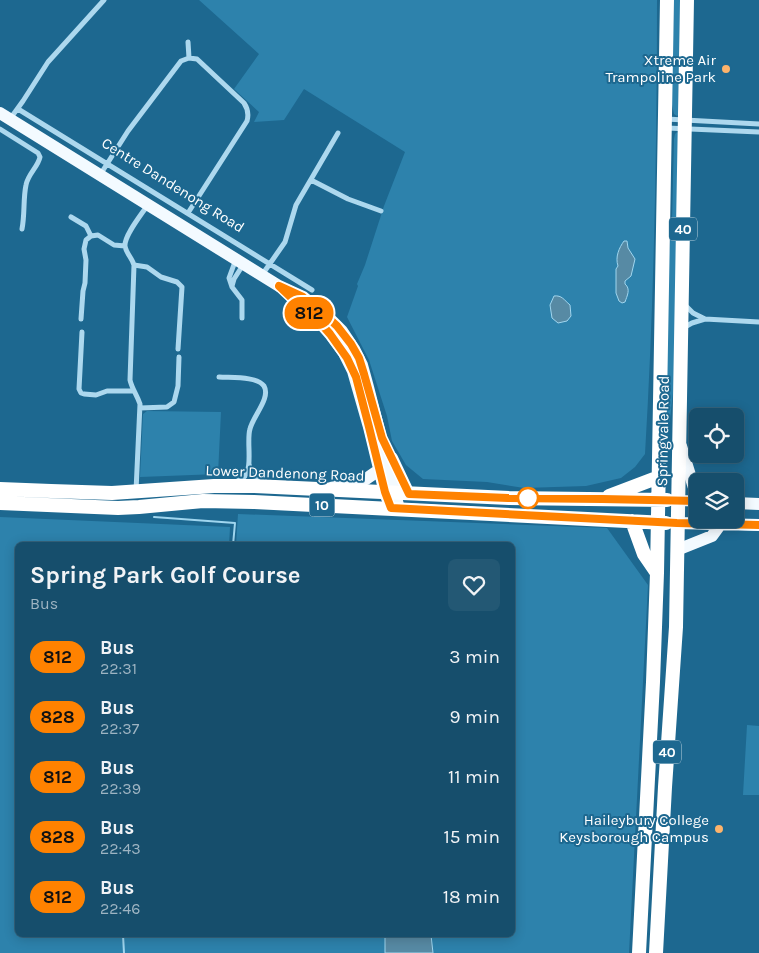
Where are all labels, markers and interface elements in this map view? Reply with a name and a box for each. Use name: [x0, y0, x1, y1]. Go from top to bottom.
place label: Xtreme Air Trampoline Park: [605, 51, 717, 86]
marker: Xtreme Air Trampoline Park: [720, 63, 732, 75]
street label: Centre Dandenong Road: [98, 134, 248, 236]
road number: 40: [669, 218, 697, 240]
line badge: 812: [280, 297, 338, 329]
text: 812: [295, 302, 323, 324]
street label: Springvale Road: [653, 375, 673, 487]
map controls: [689, 408, 744, 528]
button: locate: [689, 408, 744, 463]
street label: Lower Dandenong Road: [205, 461, 365, 485]
button: layers: [689, 473, 744, 528]
unlabelled marker: [517, 487, 539, 509]
road number: 10: [310, 494, 334, 516]
button: heart: [448, 559, 500, 611]
text: Spring Park Golf Course: [30, 561, 301, 589]
text: Bus: [30, 594, 58, 613]
text: Bus: [100, 637, 134, 659]
text: 812: [43, 646, 72, 668]
text: 3 min: [449, 646, 500, 668]
text: 22:31: [100, 659, 137, 678]
text: Bus: [100, 697, 134, 719]
text: 828: [40, 706, 75, 728]
text: 9 min: [450, 706, 500, 728]
text: 22:37: [100, 719, 139, 738]
road number: 40: [653, 740, 681, 764]
text: Bus: [100, 757, 134, 779]
text: 812: [43, 766, 72, 788]
text: 11 min: [448, 766, 500, 788]
text: 22:39: [100, 779, 141, 798]
place label: Haileybury College Keysborough Campus: [559, 811, 709, 846]
text: Bus: [100, 817, 134, 839]
marker: Haileybury College Keysborough Campus: [713, 823, 725, 835]
text: 828: [40, 826, 75, 848]
text: 15 min: [444, 826, 500, 848]
text: 22:43: [100, 839, 141, 858]
text: Bus: [100, 877, 134, 899]
text: 812: [43, 886, 72, 908]
text: 18 min: [443, 886, 500, 908]
text: 22:46: [100, 899, 140, 918]

